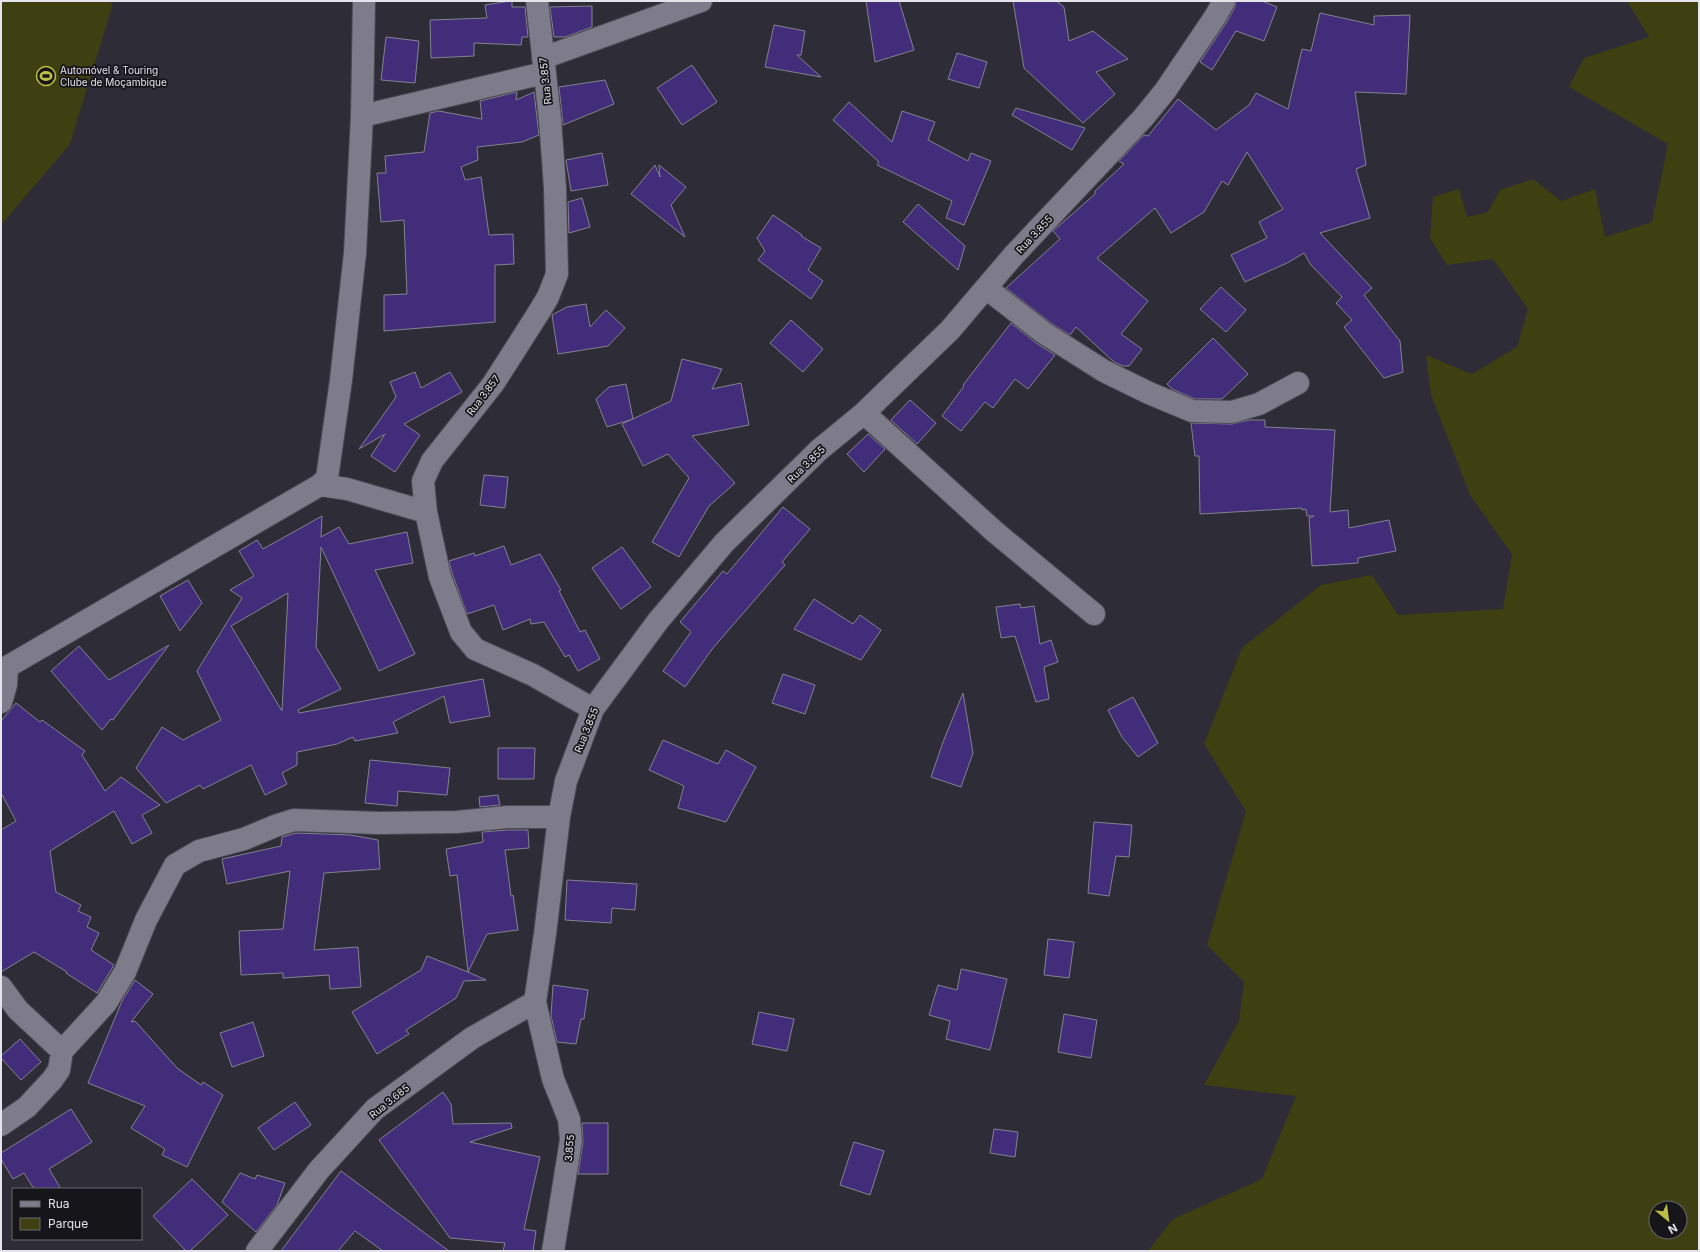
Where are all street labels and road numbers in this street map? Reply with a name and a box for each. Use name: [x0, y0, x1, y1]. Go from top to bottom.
street label: Rua 3.857: [537, 57, 553, 105]
street label: Rua 3.855: [1013, 212, 1055, 256]
street label: Rua 3.857: [464, 372, 502, 418]
street label: Rua 3.855: [785, 443, 827, 485]
street label: Rua 3.855: [571, 706, 601, 754]
street label: Rua 3.685: [367, 1081, 411, 1121]
street label: 3.855: [562, 1134, 576, 1162]

